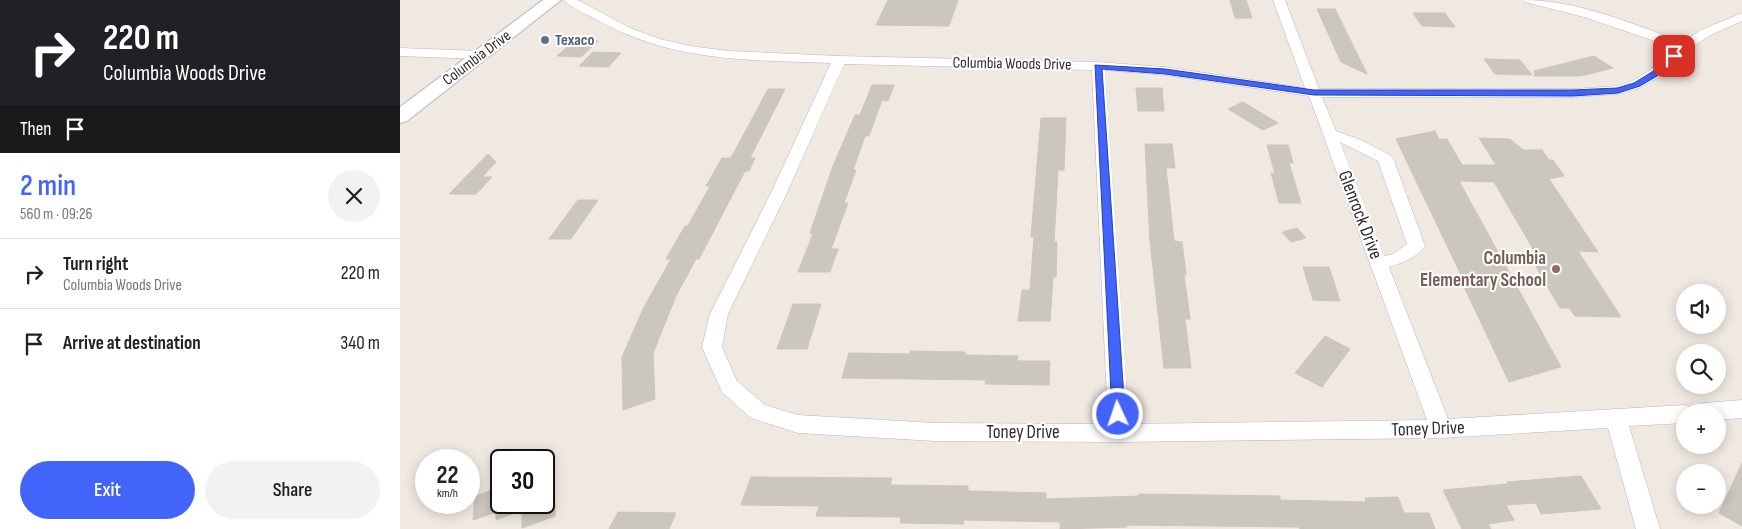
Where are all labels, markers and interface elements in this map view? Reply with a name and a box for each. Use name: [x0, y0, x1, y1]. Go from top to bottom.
text: 220 m: [103, 17, 179, 60]
icon: right: [20, 20, 85, 85]
street label: Columbia Drive: [439, 26, 515, 90]
place label: Texaco: [555, 31, 594, 50]
marker: Texaco: [539, 34, 551, 46]
pin: [1653, 35, 1695, 77]
icon: arrive: [1660, 42, 1688, 70]
street label: Columbia Woods Drive: [952, 53, 1072, 75]
text: Columbia Woods Drive: [103, 60, 266, 87]
icon: arrive: [61, 115, 89, 143]
text: Then: [20, 118, 51, 141]
text: 2 min: [20, 168, 76, 204]
street label: Glenrock Drive: [1333, 168, 1387, 262]
button: close: [328, 170, 380, 222]
text: 560 m · 09:26: [20, 205, 93, 224]
place label: Columbia Elementary School: [1420, 247, 1546, 292]
text: Turn right: [63, 253, 128, 276]
icon: right: [20, 260, 48, 288]
text: 220 m: [341, 262, 380, 285]
marker: Columbia Elementary School: [1550, 263, 1562, 275]
text: Columbia Woods Drive: [63, 276, 182, 295]
map controls: [1676, 284, 1726, 514]
button: sound: [1676, 284, 1726, 334]
icon: arrive: [20, 330, 48, 358]
text: Arrive at destination: [63, 332, 201, 355]
text: 340 m: [340, 332, 380, 355]
button: search: [1676, 344, 1726, 394]
position arrow: [1091, 387, 1143, 439]
button: +: [1676, 404, 1726, 454]
street label: Toney Drive: [1391, 416, 1465, 442]
street label: Toney Drive: [986, 421, 1060, 444]
speed limit sign: 30: [490, 449, 555, 514]
text: 22: [437, 460, 458, 491]
button: Exit: [20, 461, 195, 519]
button: Share: [205, 461, 380, 519]
button: −: [1676, 464, 1726, 514]
text: km/h: [437, 486, 458, 501]

